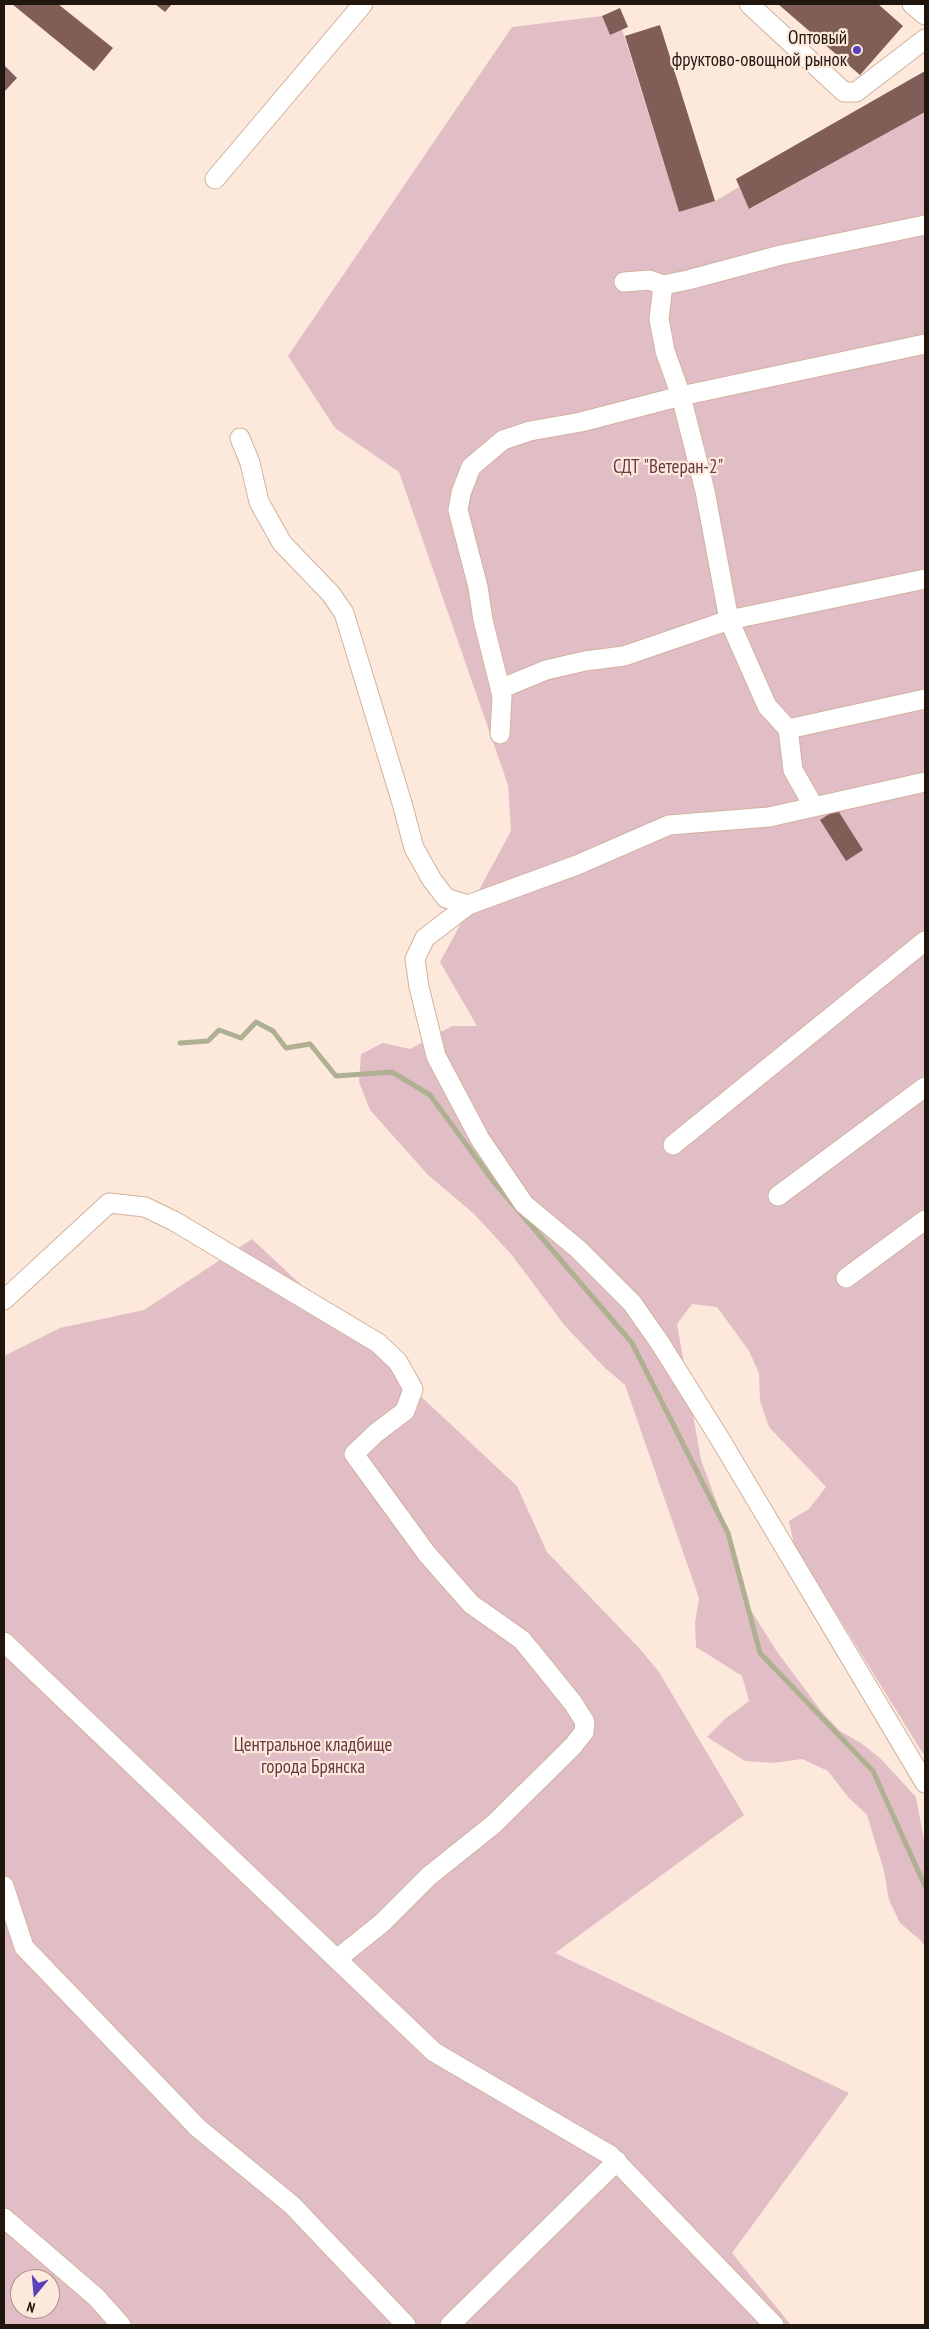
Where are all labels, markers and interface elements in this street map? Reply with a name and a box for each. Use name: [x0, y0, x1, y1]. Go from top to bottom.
place label: Оптовый фруктово-овощной рынок: [672, 28, 847, 72]
marker: Оптовый фруктово-овощной рынок: [851, 44, 863, 56]
park label: СДТ "Ветеран-2": [613, 457, 723, 479]
park label: Центральное кладбище города Брянска: [234, 1735, 392, 1779]
north arrow: [10, 2269, 60, 2319]
text: N: [25, 2298, 37, 2317]

